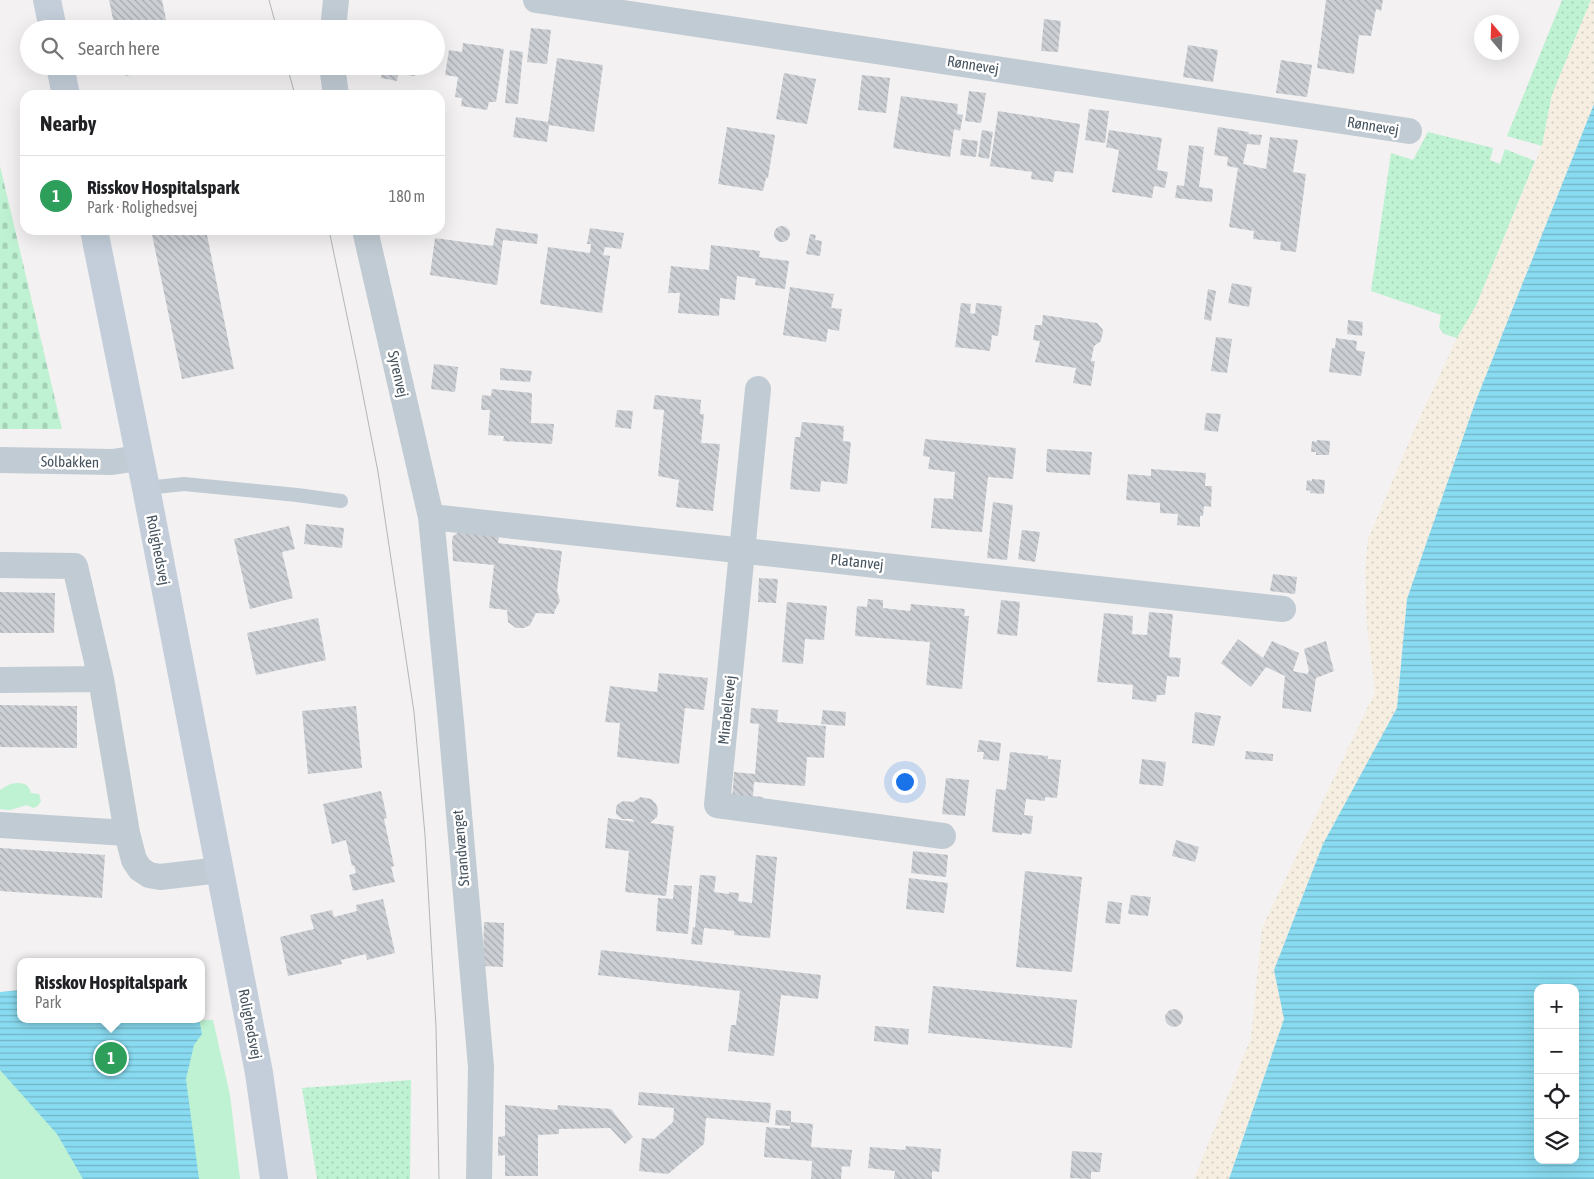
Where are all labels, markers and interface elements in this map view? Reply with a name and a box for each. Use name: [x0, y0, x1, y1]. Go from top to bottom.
north arrow: [1474, 15, 1519, 60]
search box: [20, 20, 445, 75]
icon: search: [38, 34, 66, 62]
text: Search here: [78, 37, 160, 59]
street label: Rønnevej: [946, 52, 1000, 77]
text: Nearby: [40, 111, 96, 135]
street label: Rønnevej: [1346, 113, 1400, 138]
text: Risskov Hospitalspark: [87, 176, 239, 198]
text: 1: [52, 187, 60, 205]
text: 180 m: [389, 187, 425, 205]
text: Park · Rolighedsvej: [87, 198, 197, 216]
street label: Syrenvej: [385, 349, 412, 399]
street label: Solbakken: [41, 452, 99, 471]
street label: Rolighedsvej: [143, 513, 174, 586]
street label: Platanvej: [830, 550, 884, 573]
street label: Mirabellevej: [714, 675, 739, 745]
your location: [892, 769, 918, 795]
street label: Strandvænget: [449, 809, 472, 887]
popup: [17, 958, 205, 1023]
text: Risskov Hospitalspark: [35, 971, 187, 993]
map controls: [1534, 984, 1579, 1164]
button: +: [1534, 984, 1579, 1029]
street label: Rolighedsvej: [235, 987, 266, 1060]
text: Park: [35, 993, 62, 1011]
button: −: [1534, 1029, 1579, 1074]
pin: 1: [95, 1039, 127, 1077]
button: locate: [1534, 1074, 1579, 1119]
button: layers: [1534, 1119, 1579, 1164]

